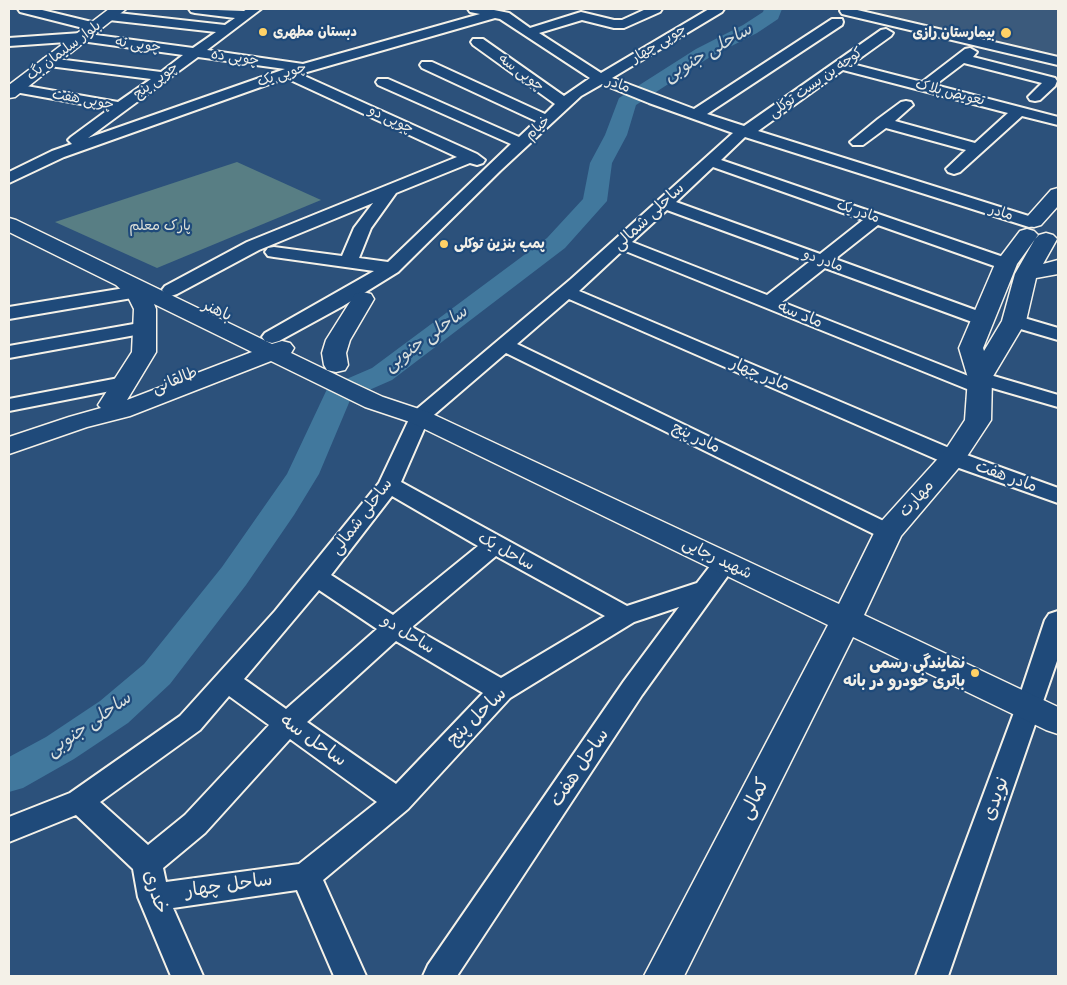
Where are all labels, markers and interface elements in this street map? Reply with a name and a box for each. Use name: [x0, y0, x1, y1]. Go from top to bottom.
street label: بلوار سلیمان بگ: [24, 18, 104, 84]
water label: ساحلی جنوبی: [660, 19, 756, 87]
street label: چوپی چهار: [628, 21, 690, 67]
place label: دبستان مطهری: [273, 24, 357, 40]
place label: بیمارستان رازی: [912, 25, 995, 41]
marker: دبستان مطهری: [257, 26, 269, 38]
marker: بیمارستان رازی: [999, 26, 1013, 40]
street label: چوپی نه: [114, 33, 162, 57]
street label: کوچه بن بست توکلی: [766, 44, 866, 122]
street label: چوپی ده: [210, 46, 260, 70]
street label: چوپی سه: [495, 51, 547, 95]
street label: چوپی پنج: [130, 59, 182, 103]
street label: چوپی یک: [255, 59, 309, 91]
street label: مادر: [604, 73, 632, 97]
street label: تعویض پلاک: [914, 76, 986, 110]
street label: چوپی هفت: [51, 86, 115, 114]
street label: چوپی دو: [366, 102, 416, 138]
street label: خیام: [522, 112, 554, 144]
street label: ساحلی شمالی: [609, 179, 689, 255]
street label: مادر یک: [834, 197, 882, 227]
street label: مادر: [987, 201, 1015, 225]
park label: پارک معلم: [129, 218, 191, 234]
place label: پمپ بنزین توکلی: [454, 236, 545, 252]
marker: پمپ بنزین توکلی: [438, 238, 450, 250]
street label: مادر دو: [801, 246, 845, 276]
street label: باهنر: [199, 296, 235, 326]
street label: ماد سه: [775, 297, 825, 333]
water label: ساحلی جنوبی: [380, 301, 472, 377]
street label: مادر چهار: [727, 354, 793, 396]
street label: طالقانی: [149, 363, 201, 399]
street label: مادر پنج: [669, 418, 723, 458]
street label: مادر هفت: [973, 457, 1039, 497]
street label: ساحلی شمالی: [327, 475, 397, 559]
street label: مهارت: [895, 477, 939, 521]
street label: ساحل یک: [474, 529, 538, 575]
street label: شهید رجایی: [679, 534, 755, 584]
street label: ساحل دو: [378, 611, 438, 659]
place label: نمایندگی رسمی باتری خودرو در بانه: [843, 654, 965, 692]
marker: نمایندگی رسمی باتری خودرو در بانه: [969, 667, 981, 679]
street label: ساحل پنج: [442, 683, 512, 751]
water label: ساحلی جنوبی: [43, 688, 135, 762]
street label: ساحل سه: [275, 710, 351, 772]
street label: ساحل هفت: [545, 724, 615, 812]
street label: کمالی: [735, 774, 775, 824]
street label: نویدی: [978, 774, 1014, 824]
street label: خدری: [138, 867, 172, 917]
street label: ساحل چهار: [184, 869, 274, 903]

